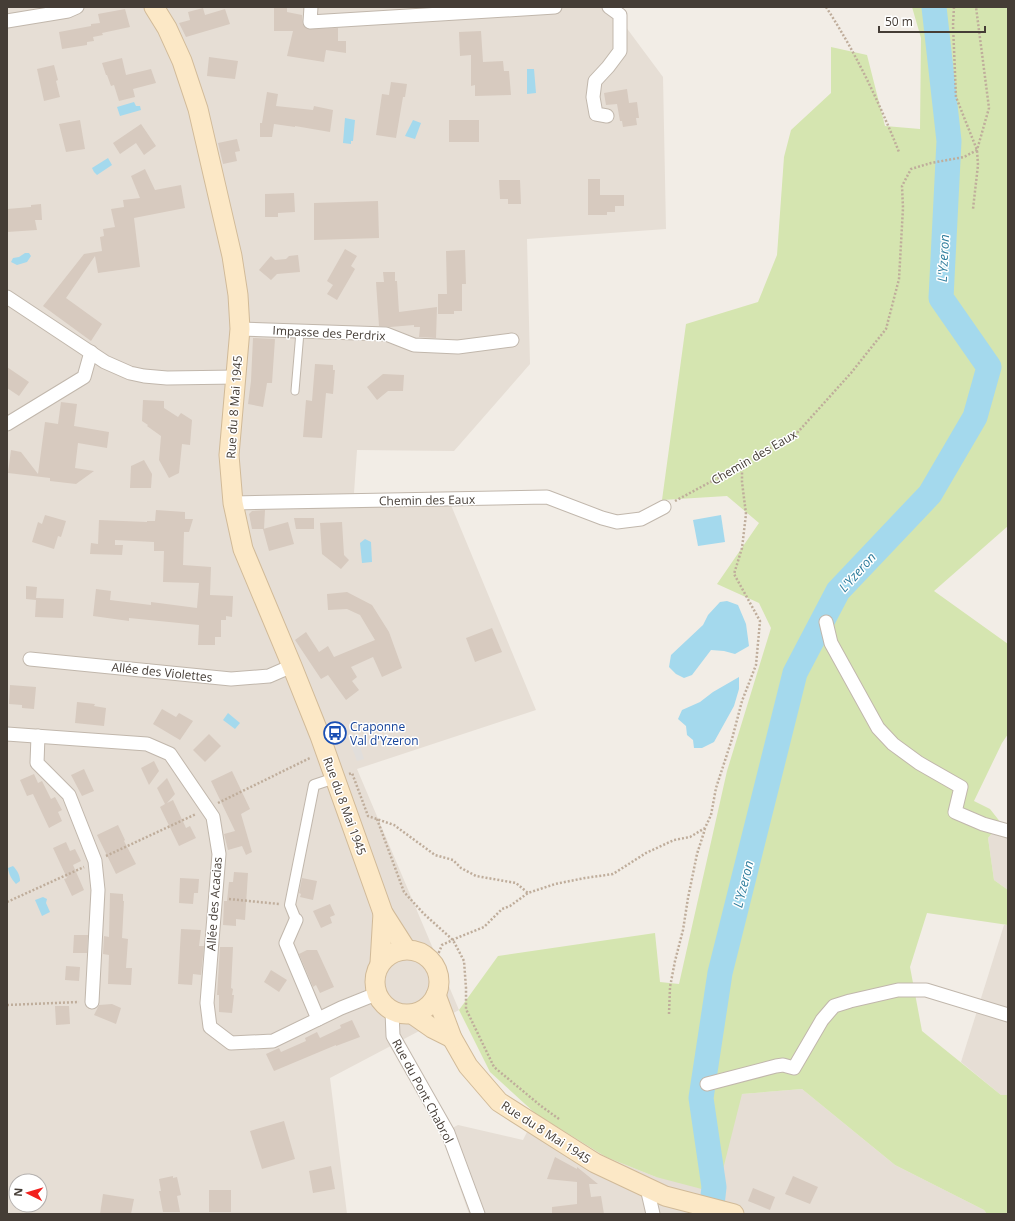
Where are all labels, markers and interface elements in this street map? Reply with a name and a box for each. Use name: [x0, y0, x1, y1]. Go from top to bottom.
scale bar: [879, 8, 985, 34]
text: 50 m: [885, 13, 913, 30]
water label: L'Yzeron: [933, 234, 953, 282]
street label: Impasse des Perdrix: [272, 322, 387, 344]
street label: Rue du 8 Mai 1945: [222, 355, 246, 459]
street label: Chemin des Eaux: [708, 425, 801, 488]
street label: Chemin des Eaux: [379, 491, 476, 509]
water label: L'Yzeron: [834, 548, 880, 596]
street label: Allée des Violettes: [111, 658, 214, 686]
place label: Craponne Val d'Yzeron: [350, 718, 419, 749]
bus stop icon: Craponne Val d'Yzeron: [322, 720, 348, 746]
street label: Rue du 8 Mai 1945: [319, 754, 371, 858]
street label: Allée des Acacias: [202, 856, 226, 952]
water label: L'Yzeron: [728, 859, 758, 909]
street label: Rue du Pont Chabrol: [388, 1036, 458, 1146]
street label: Rue du 8 Mai 1945: [498, 1097, 594, 1167]
north arrow: [8, 1173, 48, 1213]
text: N: [10, 1187, 25, 1197]

